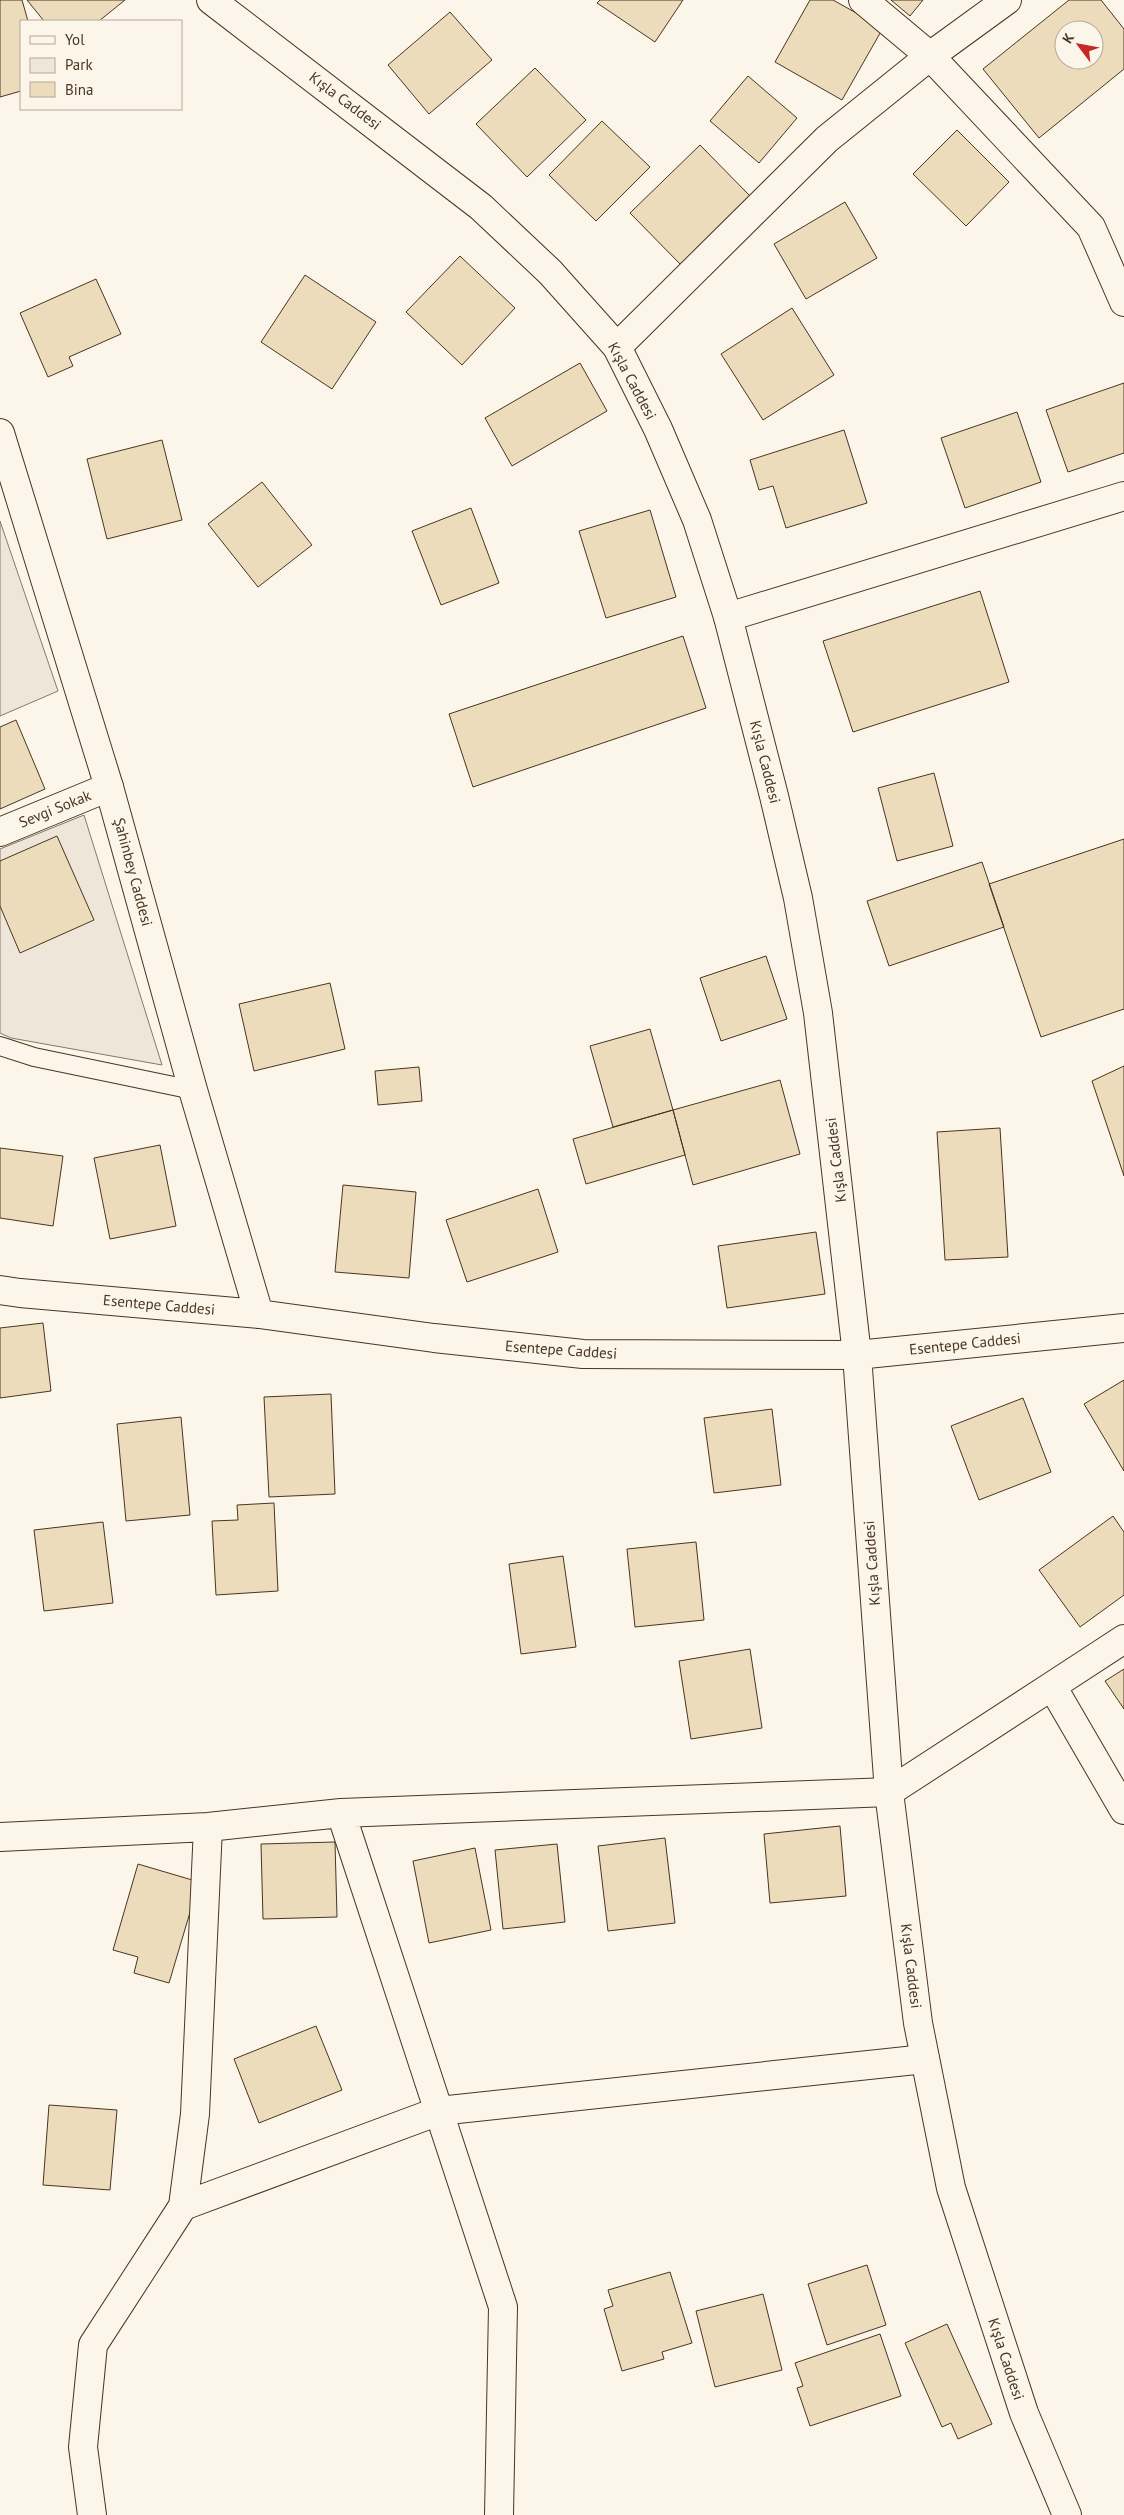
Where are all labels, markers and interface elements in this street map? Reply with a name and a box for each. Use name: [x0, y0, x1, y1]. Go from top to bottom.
legend: [20, 20, 182, 110]
north arrow: [1054, 20, 1104, 70]
text: K: [1058, 29, 1078, 47]
text: Yol: [65, 30, 85, 49]
text: Park: [65, 55, 93, 74]
street label: Kışla Caddesi: [306, 67, 385, 134]
text: Bina: [65, 80, 93, 99]
street label: Kışla Caddesi: [604, 339, 661, 423]
street label: Kışla Caddesi: [746, 718, 785, 805]
street label: Sevgi Sokak: [16, 785, 94, 832]
street label: Şahinbey Caddesi: [110, 816, 157, 928]
street label: Kışla Caddesi: [821, 1117, 850, 1203]
street label: Esentepe Caddesi: [102, 1290, 216, 1319]
street label: Esentepe Caddesi: [908, 1328, 1022, 1359]
street label: Esentepe Caddesi: [504, 1336, 618, 1363]
street label: Kışla Caddesi: [859, 1520, 884, 1606]
street label: Kışla Caddesi: [897, 1923, 926, 2009]
street label: Kışla Caddesi: [984, 2315, 1029, 2402]

